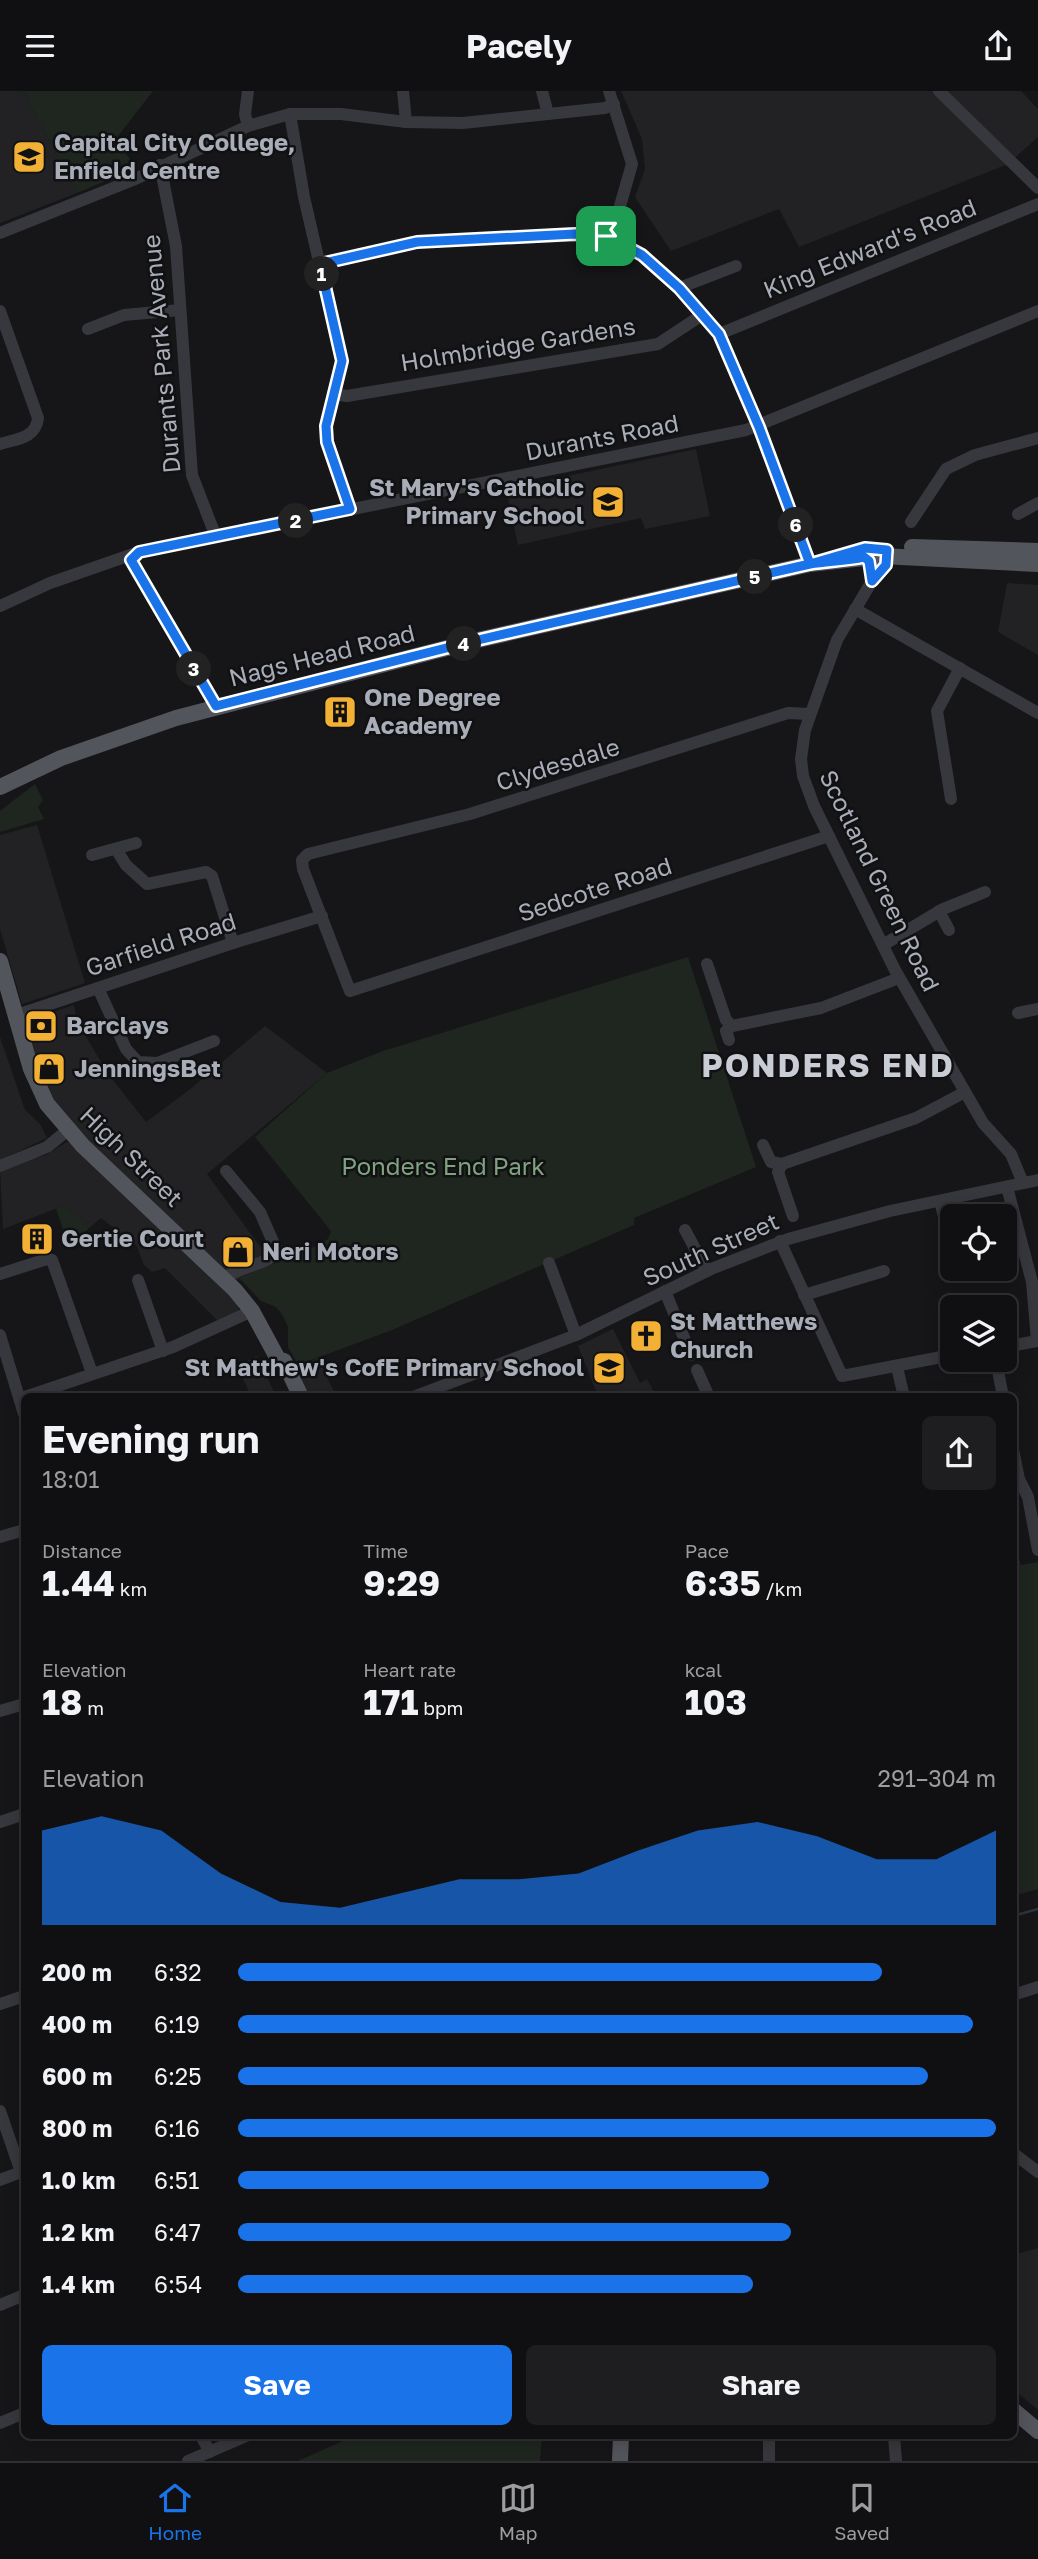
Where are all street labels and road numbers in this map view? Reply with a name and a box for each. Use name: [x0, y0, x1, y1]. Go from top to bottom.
street label: King Edward's Road: [759, 192, 980, 304]
street label: Durants Park Avenue: [136, 234, 185, 475]
street label: Holmbridge Gardens: [398, 311, 637, 376]
street label: Durants Road: [523, 407, 681, 466]
street label: Nags Head Road: [226, 617, 418, 692]
street label: Clydesdale: [492, 731, 623, 796]
street label: Scotland Green Road: [814, 765, 947, 996]
street label: Sedcote Road: [514, 850, 675, 927]
street label: Garfield Road: [82, 906, 239, 982]
street label: High Street: [75, 1100, 189, 1212]
street label: South Street: [638, 1206, 783, 1292]

